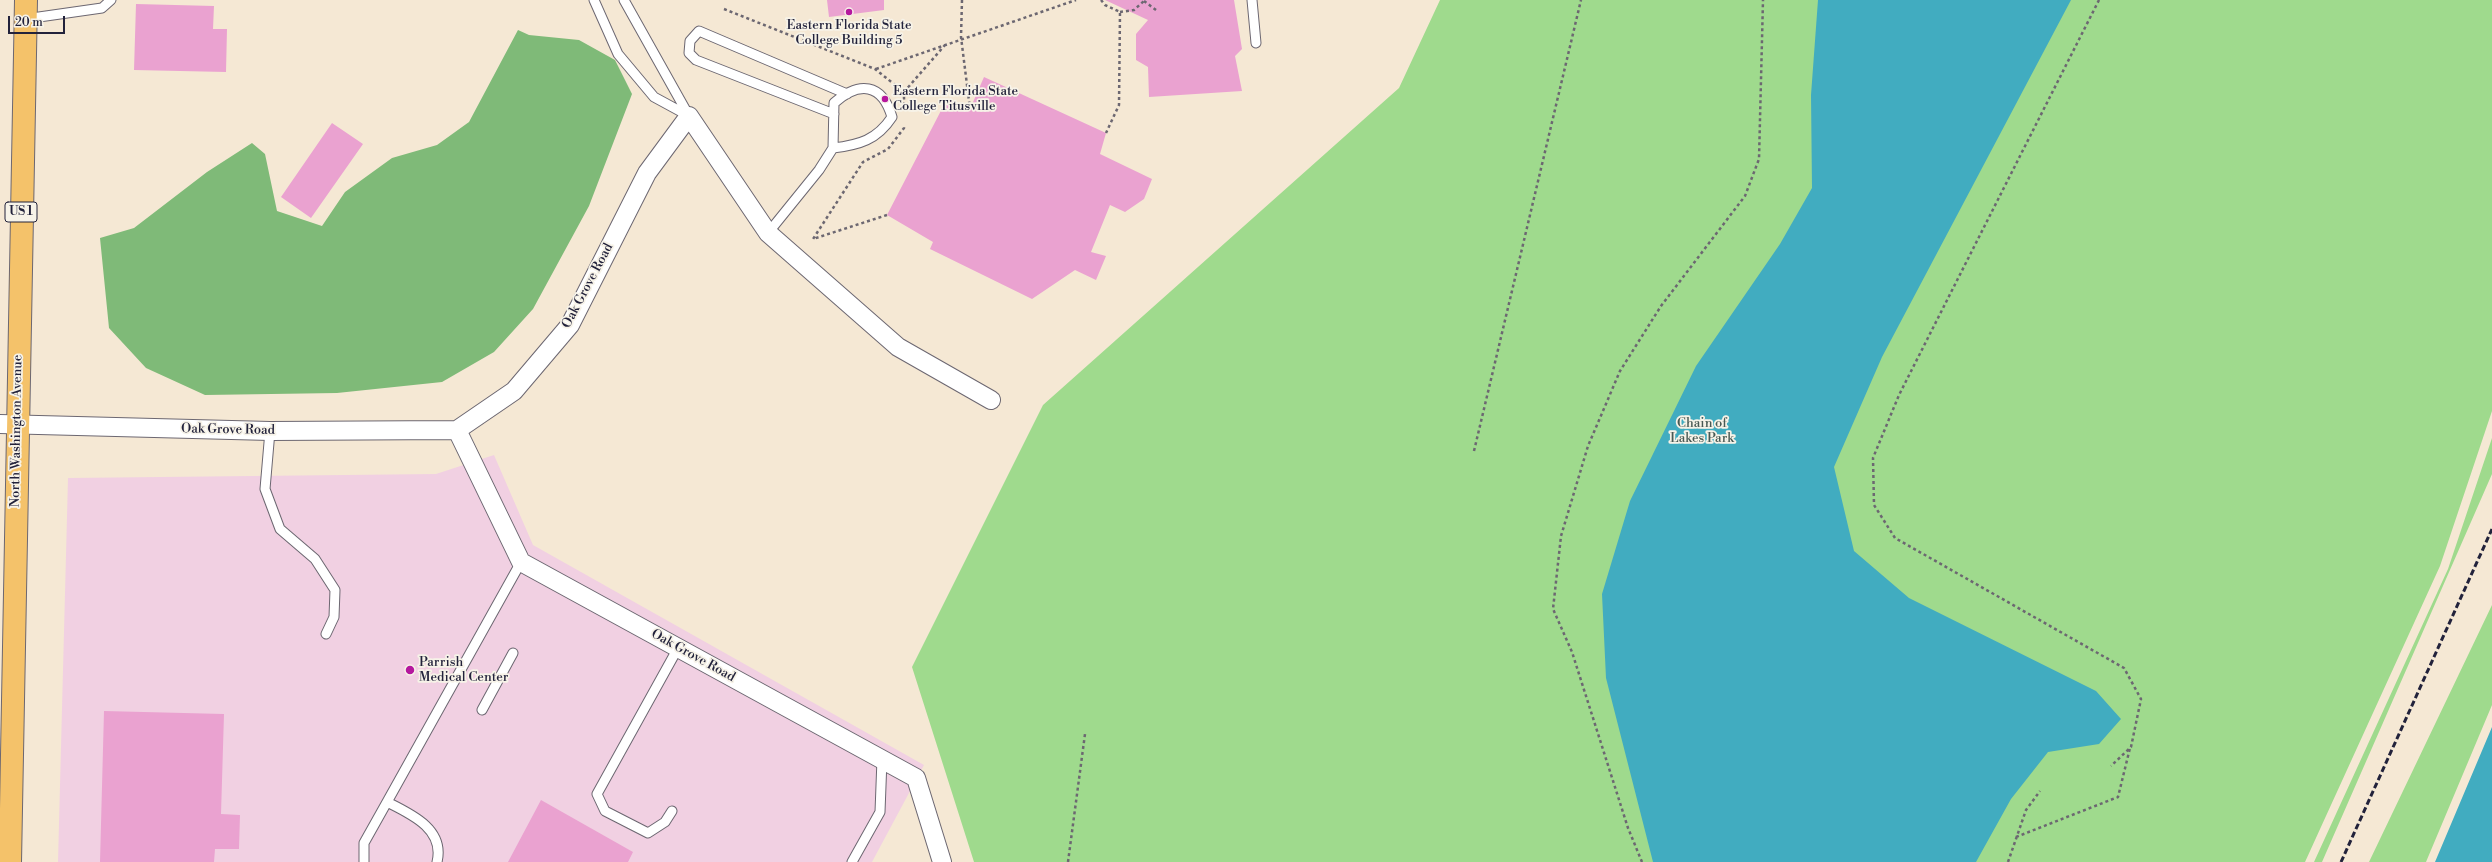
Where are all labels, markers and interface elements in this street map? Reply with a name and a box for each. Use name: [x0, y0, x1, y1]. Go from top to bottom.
marker: Eastern Florida State College Building 5: [844, 7, 854, 17]
scale bar: [10, 8, 67, 34]
text: 20 m: [15, 15, 43, 30]
place label: Eastern Florida State College Building 5: [786, 18, 912, 49]
place label: Eastern Florida State College Titusville: [893, 84, 1018, 115]
marker: Eastern Florida State College Titusville: [880, 94, 890, 104]
road number: US 1: [5, 202, 37, 222]
street label: Oak Grove Road: [559, 241, 617, 331]
street label: North Washington Avenue: [8, 354, 26, 508]
park label: Chain of Lakes Park: [1670, 416, 1734, 447]
street label: Oak Grove Road: [181, 421, 275, 439]
street label: Oak Grove Road: [648, 626, 738, 686]
place label: Parrish Medical Center: [419, 655, 508, 686]
marker: Parrish Medical Center: [404, 664, 416, 676]

